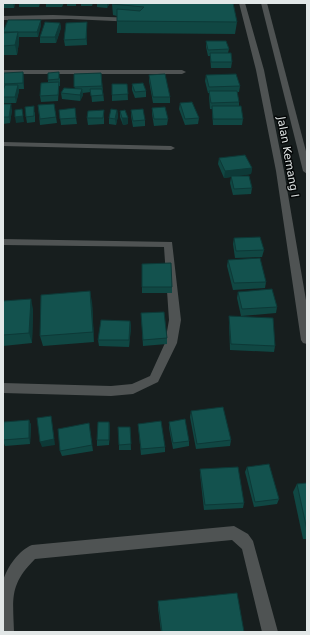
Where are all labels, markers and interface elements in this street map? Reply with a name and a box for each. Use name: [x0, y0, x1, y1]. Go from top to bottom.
street label: Jalan Kemang I: [274, 115, 302, 198]

